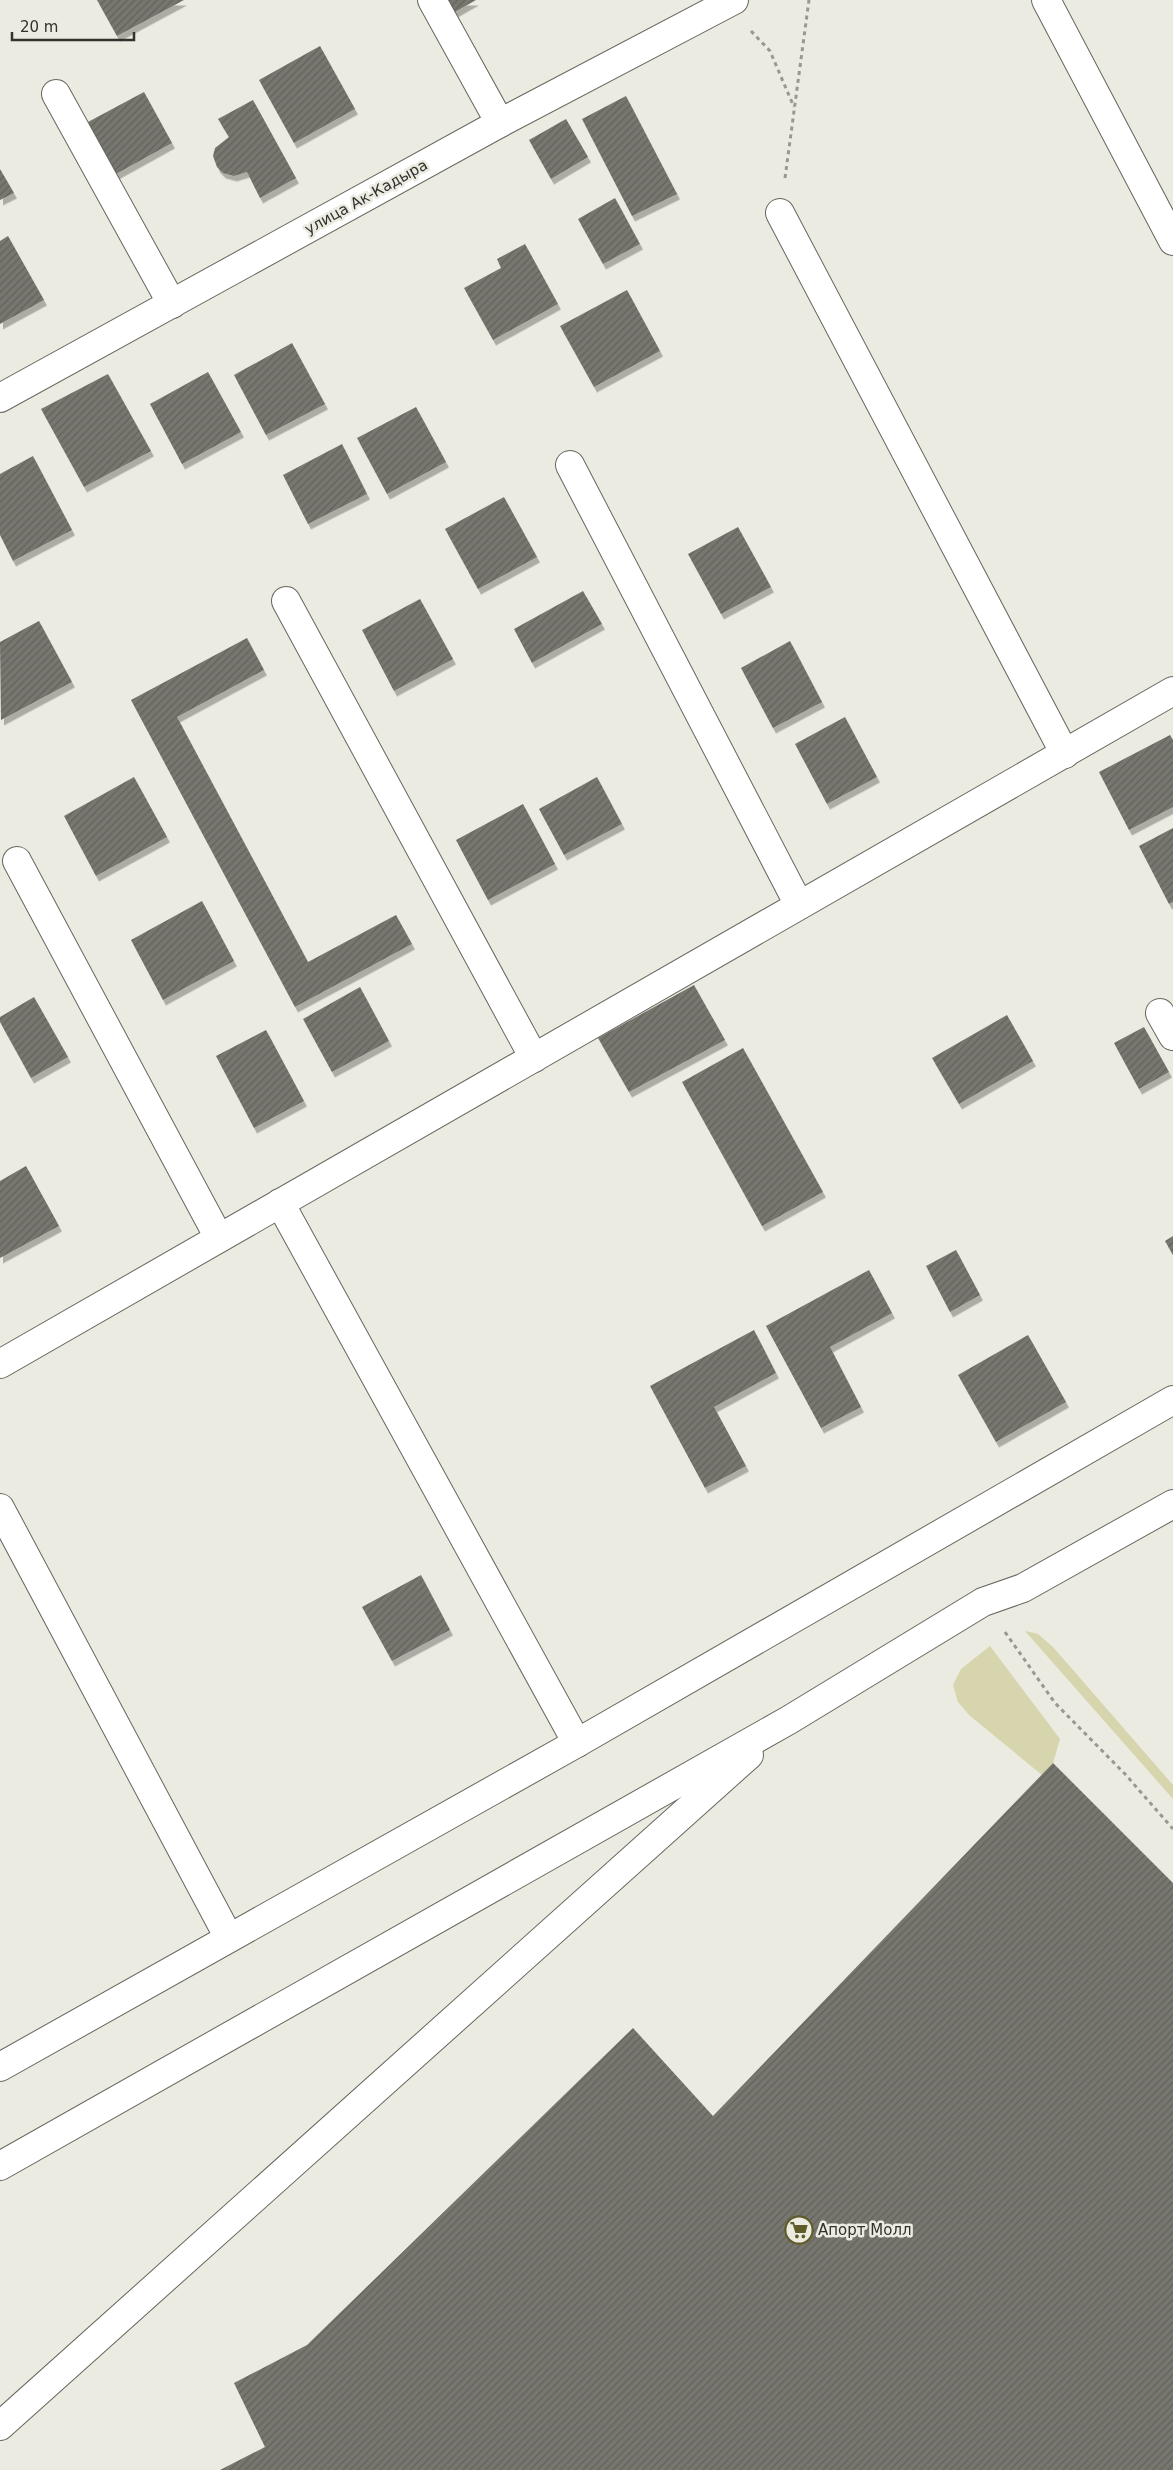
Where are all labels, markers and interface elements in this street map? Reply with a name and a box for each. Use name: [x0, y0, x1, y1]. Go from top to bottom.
scale bar: [12, 10, 135, 42]
text: 20 m: [20, 18, 58, 36]
street label: улица Ак-Кадыра: [301, 156, 431, 238]
supermarket icon: Апорт Молл: [784, 2215, 814, 2245]
place label: Апорт Молл: [818, 2221, 912, 2239]

